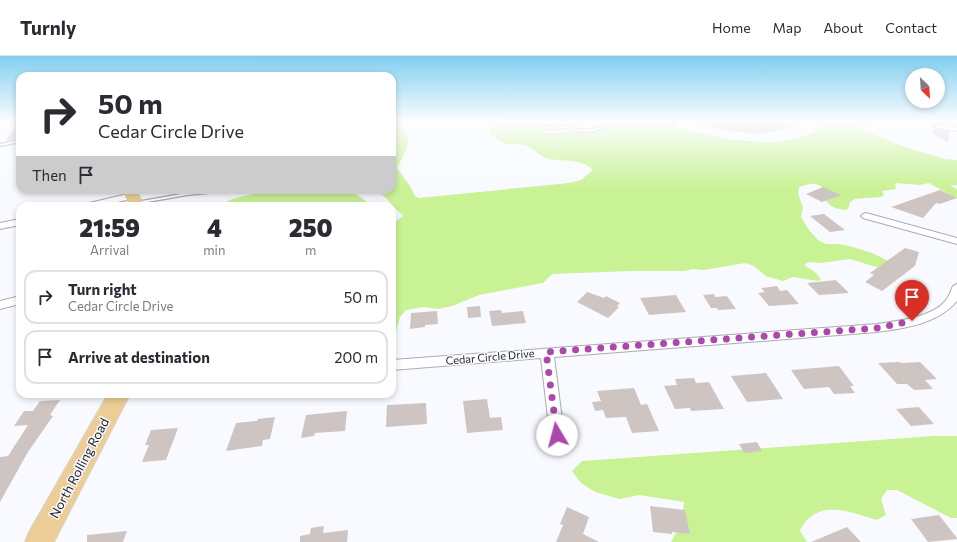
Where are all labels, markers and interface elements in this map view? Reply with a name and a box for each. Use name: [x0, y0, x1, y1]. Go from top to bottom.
text: Turnly: [20, 16, 76, 39]
text: Home: [712, 19, 751, 36]
text: Map: [773, 19, 801, 36]
text: About: [823, 19, 863, 36]
text: Contact: [885, 19, 937, 36]
north arrow: [905, 68, 945, 108]
map controls: [905, 68, 945, 108]
text: 50 m: [98, 86, 163, 120]
icon: right: [32, 88, 84, 140]
text: Cedar Circle Drive: [98, 120, 244, 142]
icon: arrive: [75, 164, 97, 186]
text: Then: [32, 166, 67, 184]
text: 21:59: [79, 213, 140, 242]
text: 4: [207, 213, 222, 242]
text: 250: [289, 213, 333, 242]
text: Arrival: [90, 242, 129, 258]
text: min: [203, 242, 225, 258]
text: m: [305, 242, 316, 258]
text: Turn right: [68, 280, 137, 298]
pin: [895, 280, 929, 321]
icon: right: [34, 286, 56, 308]
icon: arrive: [901, 286, 923, 308]
text: 50 m: [344, 288, 378, 306]
text: Cedar Circle Drive: [68, 298, 173, 314]
icon: arrive: [34, 346, 56, 368]
street label: Cedar Circle Drive: [445, 346, 535, 367]
text: Arrive at destination: [68, 348, 210, 366]
text: 200 m: [334, 348, 378, 366]
position arrow: [536, 414, 578, 456]
street label: North Rolling Road: [46, 415, 112, 521]

